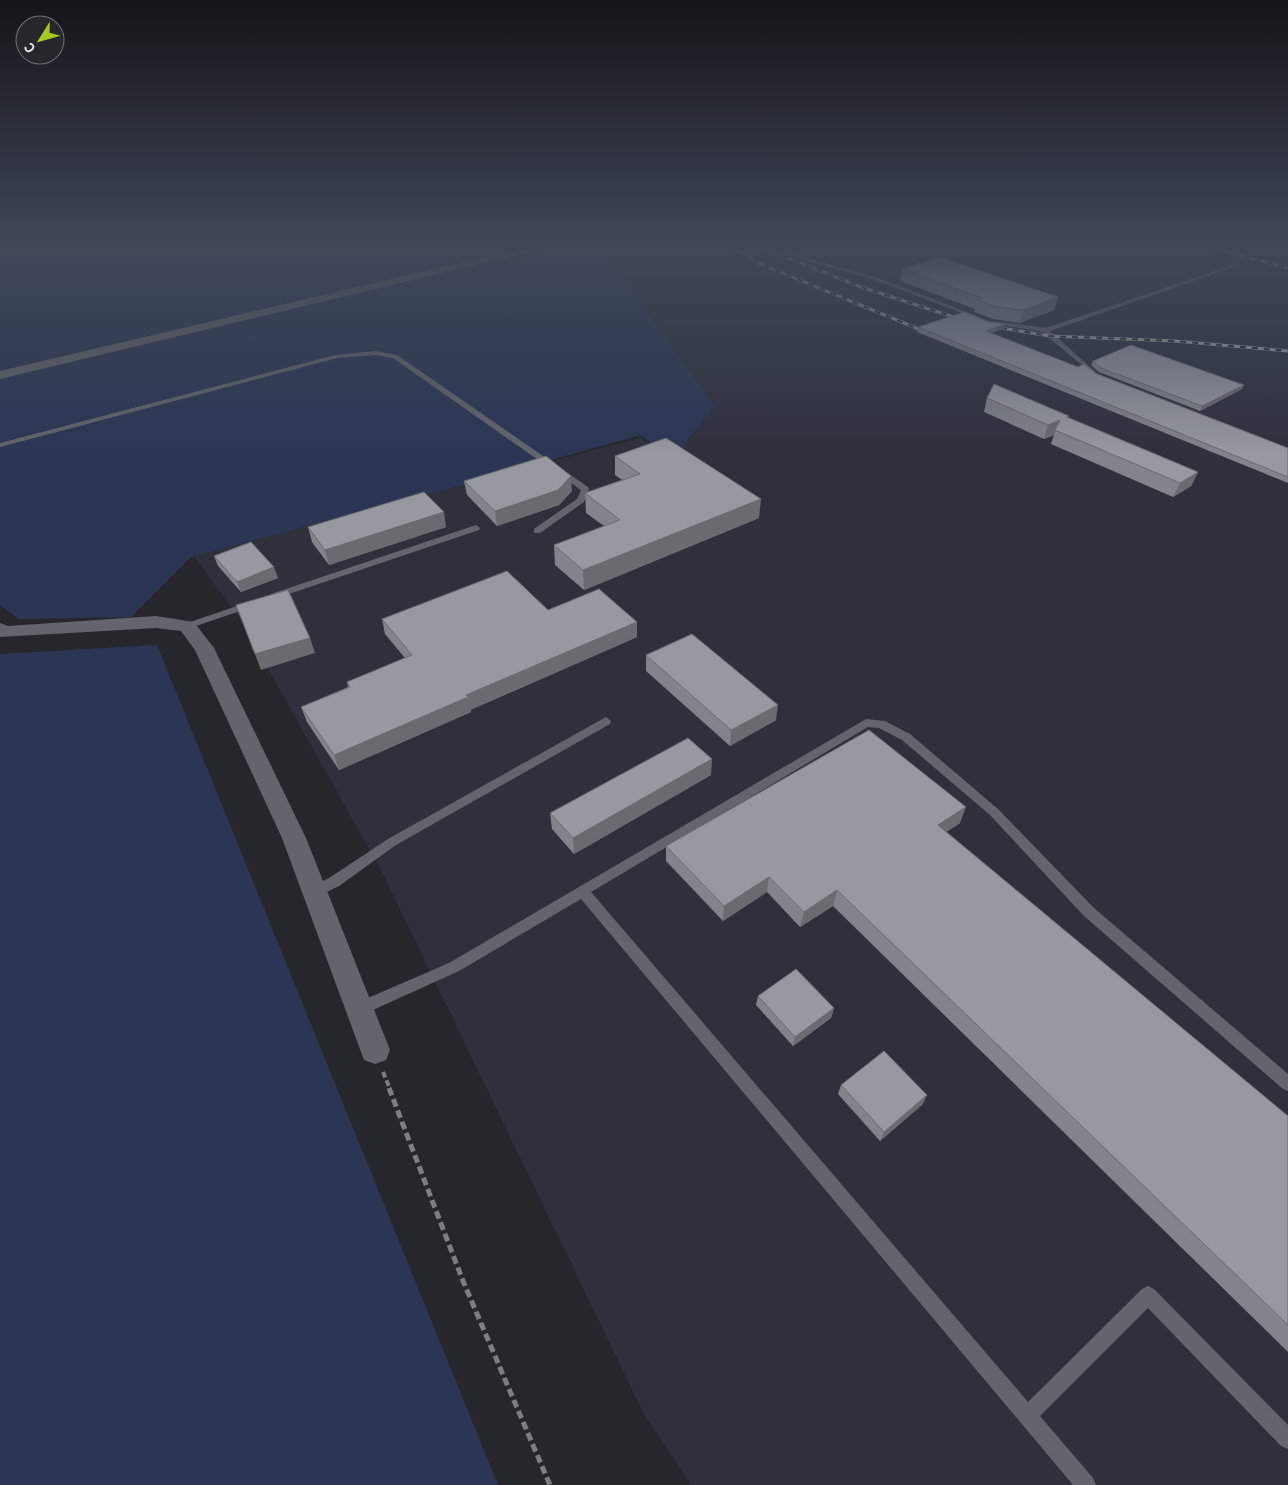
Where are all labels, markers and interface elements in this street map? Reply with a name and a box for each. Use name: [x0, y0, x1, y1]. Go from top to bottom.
north arrow: [15, 15, 65, 65]
text: С: [21, 38, 40, 56]

